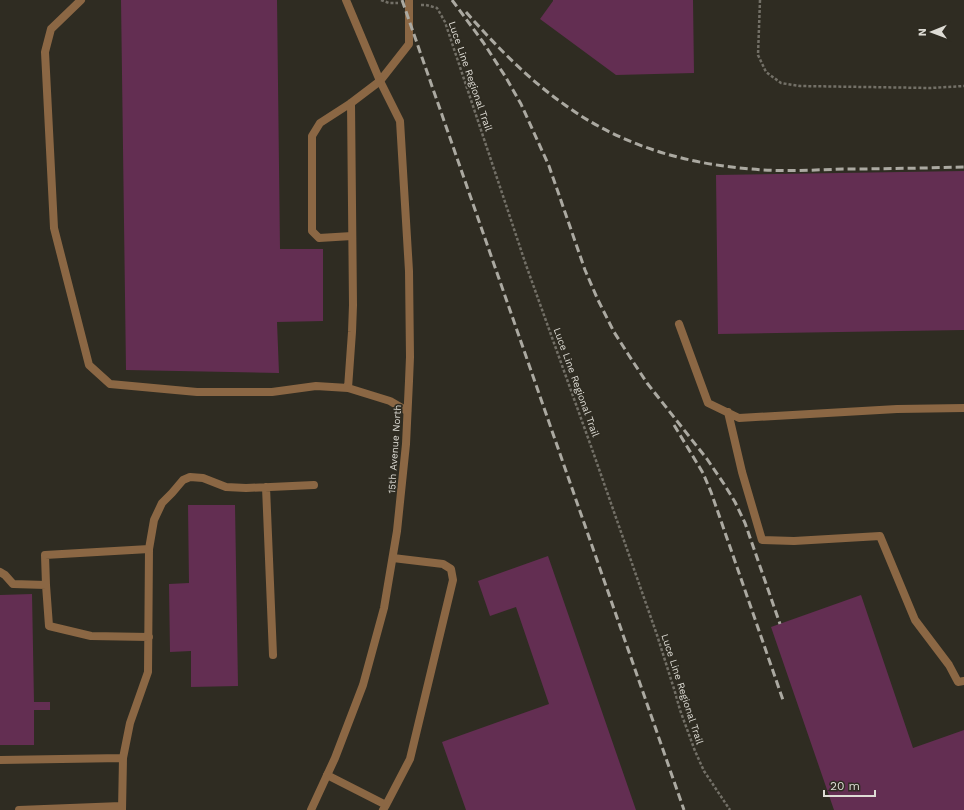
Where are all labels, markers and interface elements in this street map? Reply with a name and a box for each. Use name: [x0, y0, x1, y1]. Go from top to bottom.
north arrow: [912, 12, 952, 52]
street label: Luce Line Regional Trail: [447, 20, 495, 133]
text: N: [916, 28, 929, 36]
street label: Luce Line Regional Trail: [552, 326, 601, 438]
street label: 15th Avenue North: [386, 404, 403, 494]
street label: Luce Line Regional Trail: [659, 633, 706, 746]
scale bar: [824, 772, 875, 798]
text: 20 m: [830, 779, 860, 793]

